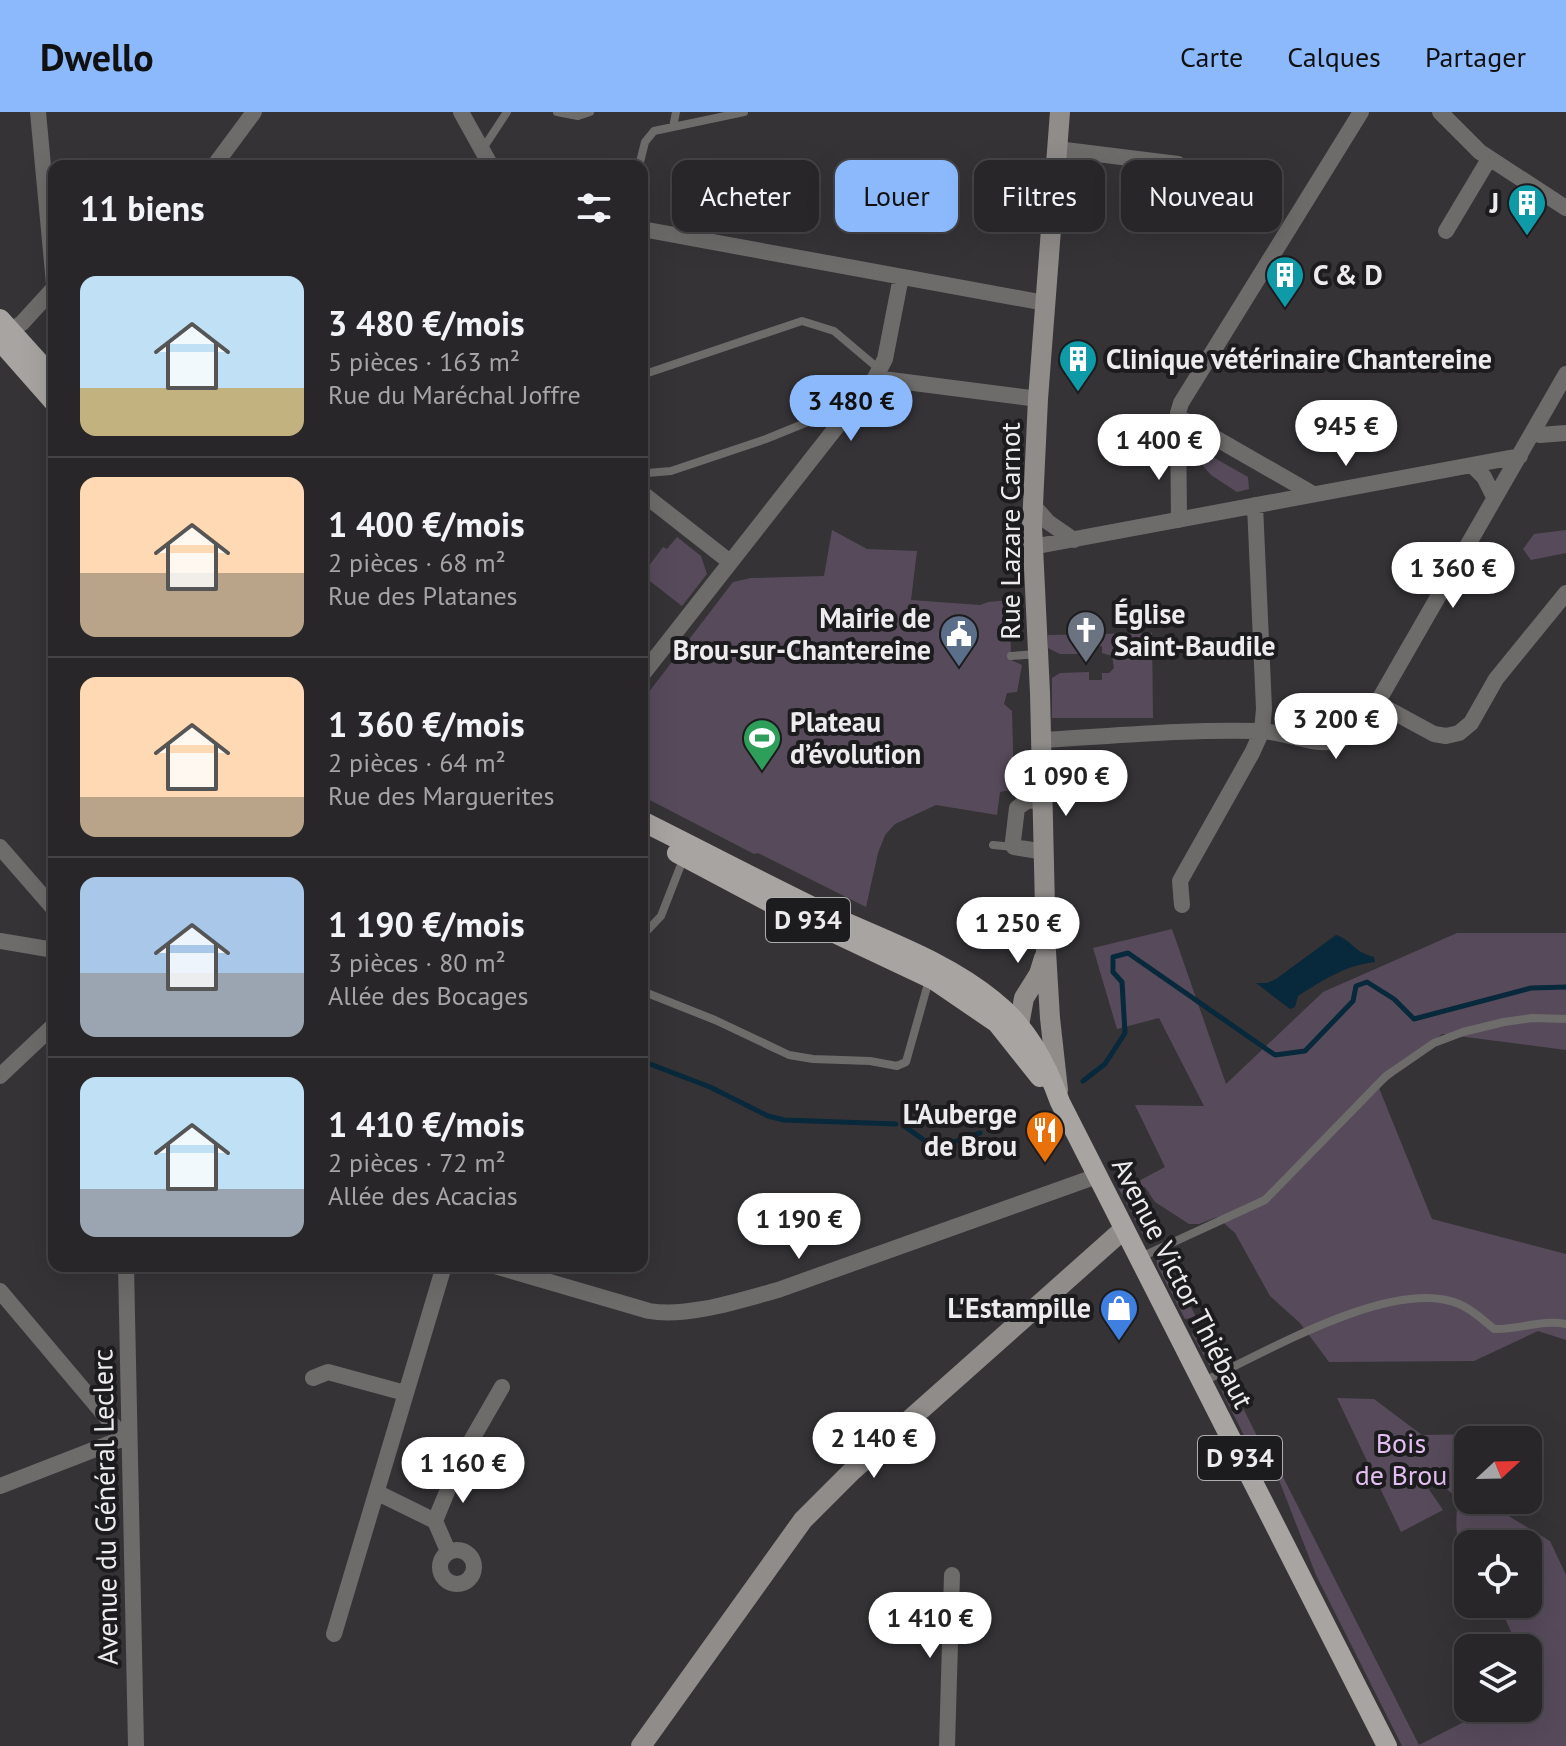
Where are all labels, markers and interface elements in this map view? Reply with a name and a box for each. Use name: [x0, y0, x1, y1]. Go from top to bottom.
text: Dwello: [40, 32, 154, 81]
text: Carte: [1180, 38, 1243, 75]
text: Calques: [1287, 38, 1381, 75]
text: Partager: [1425, 38, 1526, 75]
chip: Acheter: [672, 160, 819, 232]
chip: Louer: [835, 160, 958, 232]
chip: Filtres: [974, 160, 1105, 232]
chip: Nouveau: [1121, 160, 1282, 232]
building icon: J: [1506, 182, 1548, 237]
place label: J: [1489, 184, 1499, 221]
text: 11 biens: [80, 186, 205, 230]
icon: filters: [572, 186, 616, 230]
building icon: C & D: [1264, 254, 1306, 309]
place label: C & D: [1313, 256, 1383, 293]
text: 3 480 €/mois: [328, 301, 525, 345]
icon: home: [144, 308, 240, 404]
building icon: Clinique vétérinaire Chantereine: [1057, 338, 1099, 393]
place label: Clinique vétérinaire Chantereine: [1106, 340, 1492, 377]
text: 5 pièces · 163 m²: [328, 345, 520, 378]
pin: 3 480 €: [777, 375, 925, 443]
text: Rue du Maréchal Joffre: [328, 378, 581, 411]
text: 3 480 €: [808, 384, 894, 417]
pin: 945 €: [1290, 400, 1402, 468]
text: 945 €: [1313, 409, 1379, 442]
pin: 1 400 €: [1085, 414, 1233, 482]
street label: Rue Lazare Carnot: [991, 422, 1028, 640]
text: 1 400 €: [1116, 423, 1202, 456]
text: 1 400 €/mois: [328, 502, 525, 546]
icon: home: [144, 509, 240, 605]
pin: 1 360 €: [1379, 542, 1527, 610]
text: 2 pièces · 68 m²: [328, 546, 506, 579]
text: 1 360 €: [1410, 551, 1496, 584]
text: Rue des Platanes: [328, 579, 518, 612]
place label: Église Saint-Baudile: [1114, 595, 1276, 664]
place label: Mairie de Brou-sur-Chantereine: [673, 599, 931, 668]
church icon: Église Saint-Baudile: [1065, 609, 1107, 664]
public building icon: Mairie de Brou-sur-Chantereine: [938, 613, 980, 668]
pin: 3 200 €: [1262, 693, 1410, 761]
text: 1 360 €/mois: [328, 702, 525, 746]
text: 3 200 €: [1293, 702, 1379, 735]
place label: Plateau d’évolution: [790, 703, 921, 772]
icon: home: [144, 709, 240, 805]
sports icon: Plateau d’évolution: [741, 717, 783, 772]
text: 2 pièces · 64 m²: [328, 746, 506, 779]
pin: 1 090 €: [992, 750, 1140, 818]
text: 1 090 €: [1023, 759, 1109, 792]
text: Rue des Marguerites: [328, 779, 554, 812]
pin: 1 250 €: [944, 897, 1092, 965]
road number: D 934: [766, 898, 850, 942]
text: 1 190 €/mois: [328, 902, 525, 946]
text: 1 250 €: [975, 906, 1061, 939]
icon: home: [144, 909, 240, 1005]
text: 3 pièces · 80 m²: [328, 946, 506, 979]
text: Allée des Bocages: [328, 979, 528, 1012]
place label: L'Auberge de Brou: [903, 1095, 1017, 1164]
text: 1 410 €/mois: [328, 1102, 525, 1146]
icon: home: [144, 1109, 240, 1205]
restaurant icon: L'Auberge de Brou: [1024, 1109, 1066, 1164]
text: 2 pièces · 72 m²: [328, 1146, 506, 1179]
street label: Avenue Victor Thiébaut: [1104, 1151, 1263, 1415]
text: Allée des Acacias: [328, 1179, 518, 1212]
pin: 1 190 €: [725, 1193, 873, 1261]
text: 1 190 €: [756, 1202, 842, 1235]
shop icon: L'Estampille: [1098, 1287, 1140, 1342]
place label: L'Estampille: [947, 1289, 1091, 1326]
street label: Avenue du Général Leclerc: [83, 1348, 126, 1666]
pin: 2 140 €: [800, 1412, 948, 1480]
text: 2 140 €: [831, 1421, 917, 1454]
park label: Bois de Brou: [1355, 1424, 1447, 1493]
north arrow: [1454, 1426, 1542, 1514]
map controls: [1454, 1426, 1542, 1722]
road number: D 934: [1198, 1436, 1282, 1480]
pin: 1 160 €: [389, 1437, 537, 1505]
text: 1 160 €: [420, 1446, 506, 1479]
button: locate: [1454, 1530, 1542, 1618]
pin: 1 410 €: [856, 1592, 1004, 1660]
text: 1 410 €: [887, 1601, 973, 1634]
button: layers: [1454, 1634, 1542, 1722]

